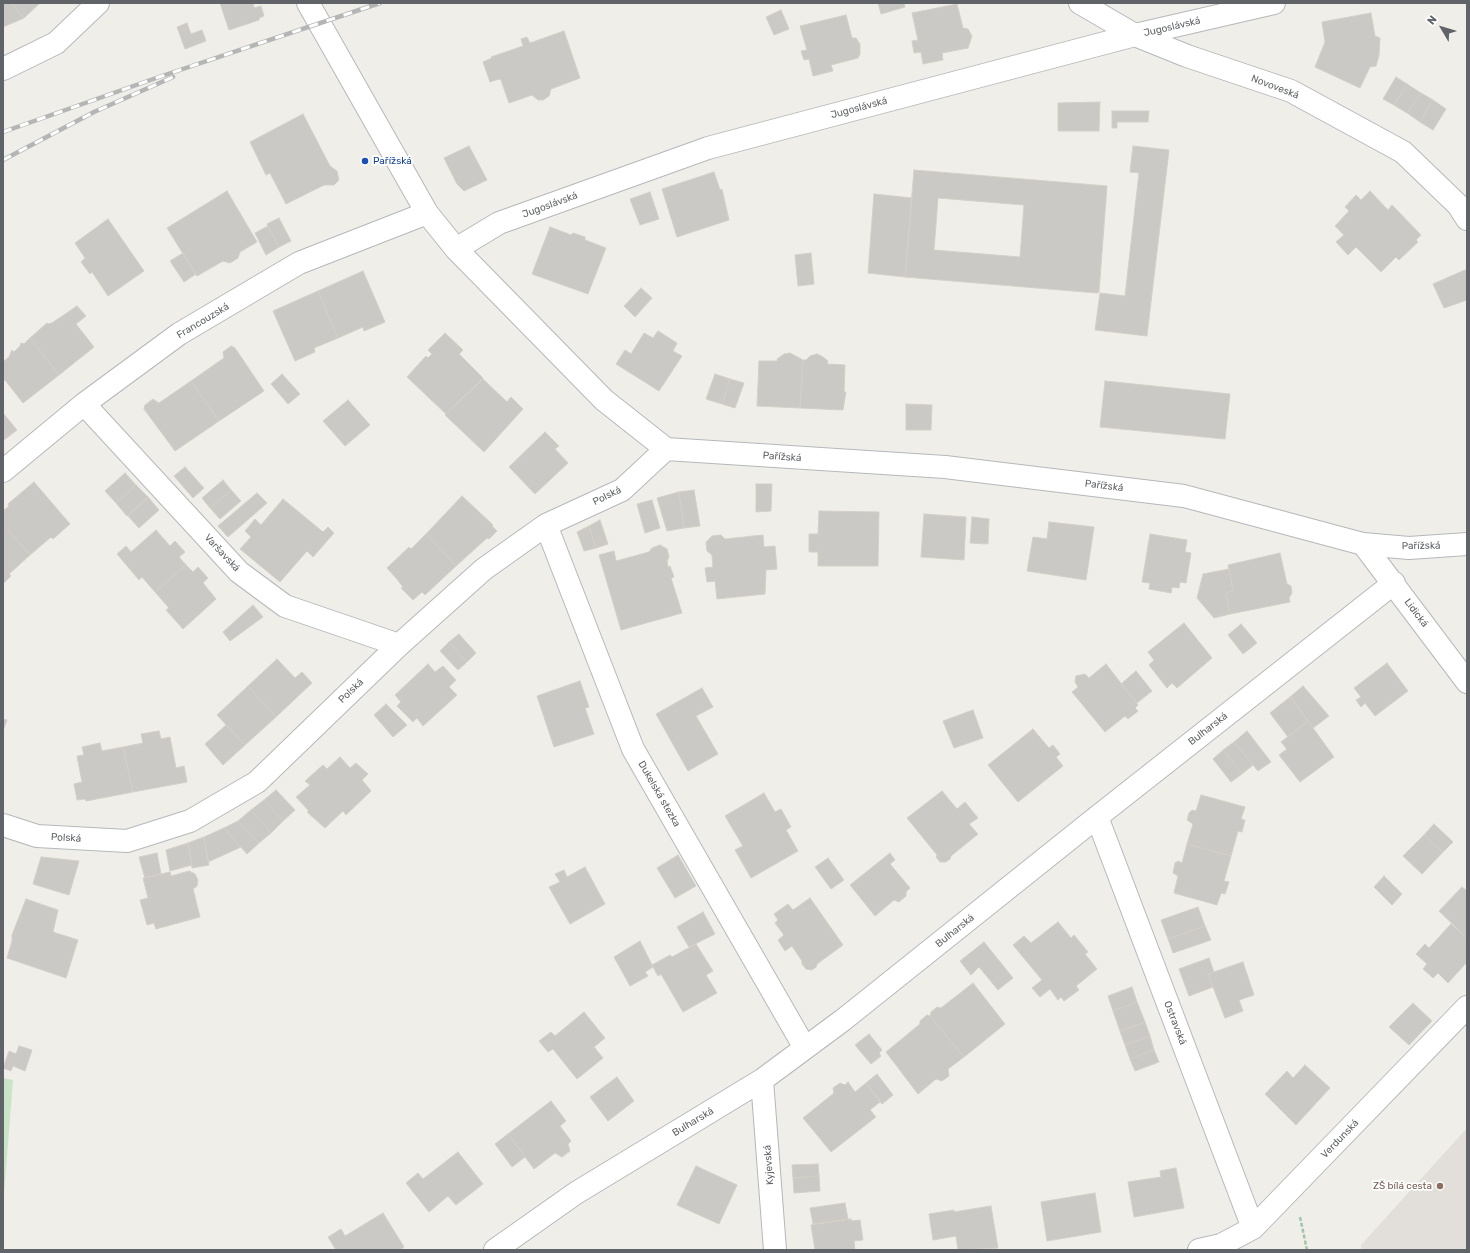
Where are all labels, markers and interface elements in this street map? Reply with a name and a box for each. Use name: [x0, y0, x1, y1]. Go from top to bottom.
north arrow: [1422, 8, 1462, 48]
text: N: [1425, 13, 1440, 27]
street label: Jugoslávská: [1142, 15, 1202, 39]
street label: Novoveská: [1249, 72, 1301, 102]
street label: Jugoslávská: [829, 95, 889, 121]
place label: Pařížská: [373, 155, 412, 167]
marker: Pařížská: [360, 156, 370, 166]
street label: Jugoslávská: [521, 189, 579, 221]
street label: Francouzská: [175, 301, 231, 341]
street label: Pařížská: [762, 450, 802, 464]
street label: Pařížská: [1084, 478, 1124, 494]
street label: Polská: [591, 484, 623, 508]
street label: Varšavská: [202, 532, 242, 574]
street label: Pařížská: [1401, 540, 1441, 552]
street label: Lidická: [1401, 596, 1431, 630]
street label: Polská: [336, 676, 366, 706]
street label: Bulharská: [1186, 710, 1230, 748]
street label: Dukelská stezka: [635, 759, 683, 829]
street label: Polská: [51, 831, 81, 845]
street label: Bulharská: [933, 912, 977, 950]
street label: Ostravská: [1161, 999, 1189, 1047]
street label: Bulharská: [670, 1105, 716, 1139]
street label: Verdunská: [1319, 1117, 1361, 1161]
street label: Kyjevská: [762, 1145, 776, 1185]
place label: ZŠ bílá cesta: [1373, 1180, 1432, 1192]
marker: ZŠ bílá cesta: [1435, 1181, 1445, 1191]

